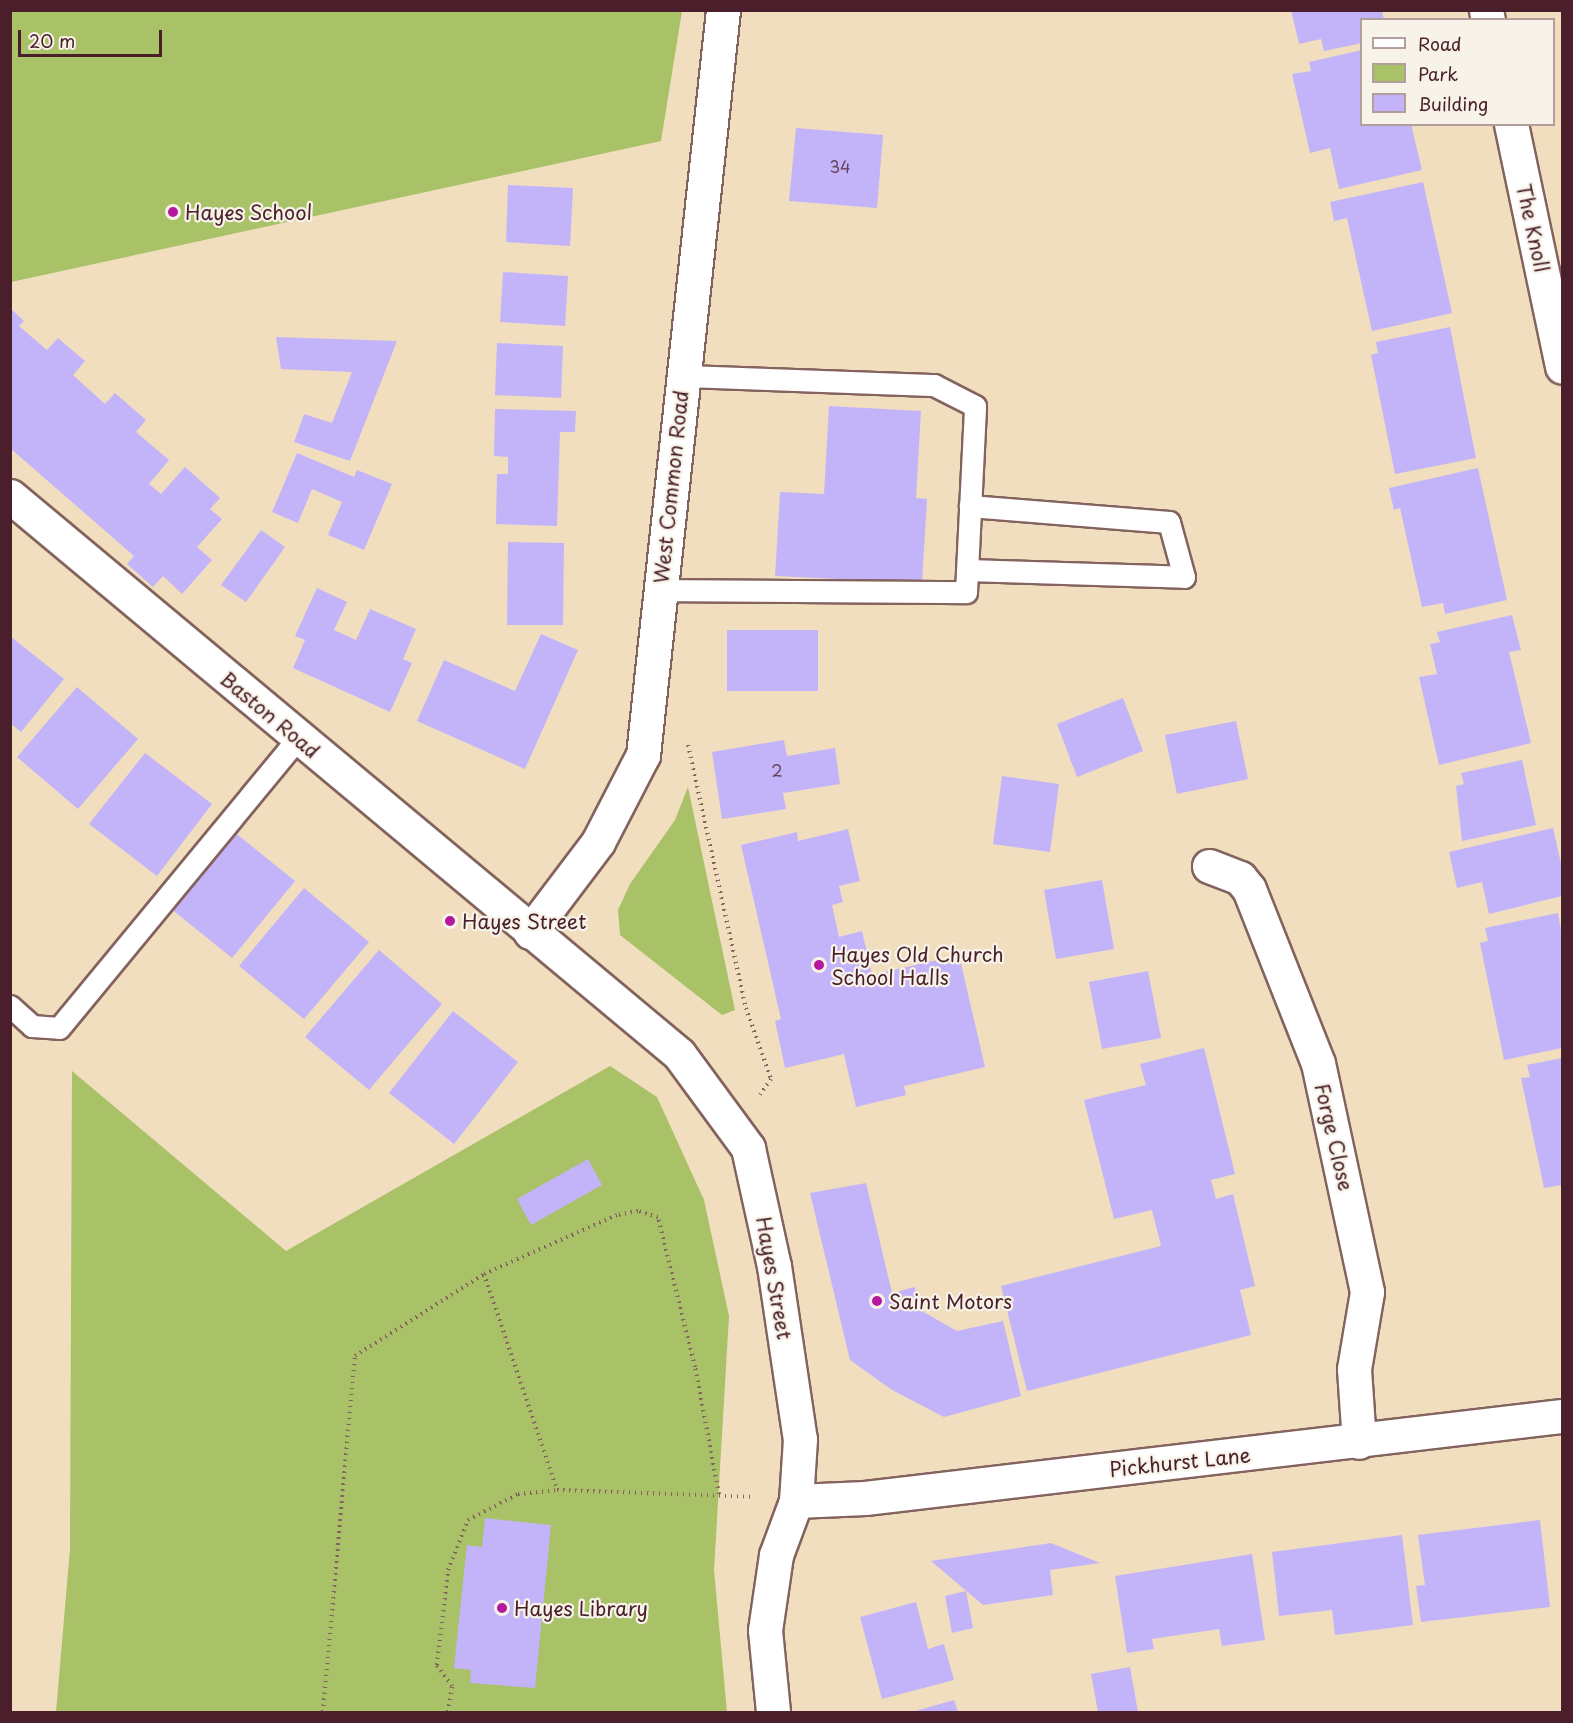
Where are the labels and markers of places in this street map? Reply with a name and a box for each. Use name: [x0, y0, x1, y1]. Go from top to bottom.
place label: Hayes School: [185, 200, 314, 224]
marker: Hayes School: [166, 205, 180, 219]
place label: Hayes Street: [462, 909, 587, 933]
marker: Hayes Street: [443, 914, 457, 928]
place label: Hayes Old Church School Halls: [831, 942, 1006, 989]
marker: Hayes Old Church School Halls: [812, 958, 826, 972]
place label: Saint Motors: [889, 1289, 1013, 1313]
marker: Saint Motors: [870, 1294, 884, 1308]
place label: Hayes Library: [514, 1596, 649, 1620]
marker: Hayes Library: [495, 1601, 509, 1615]

